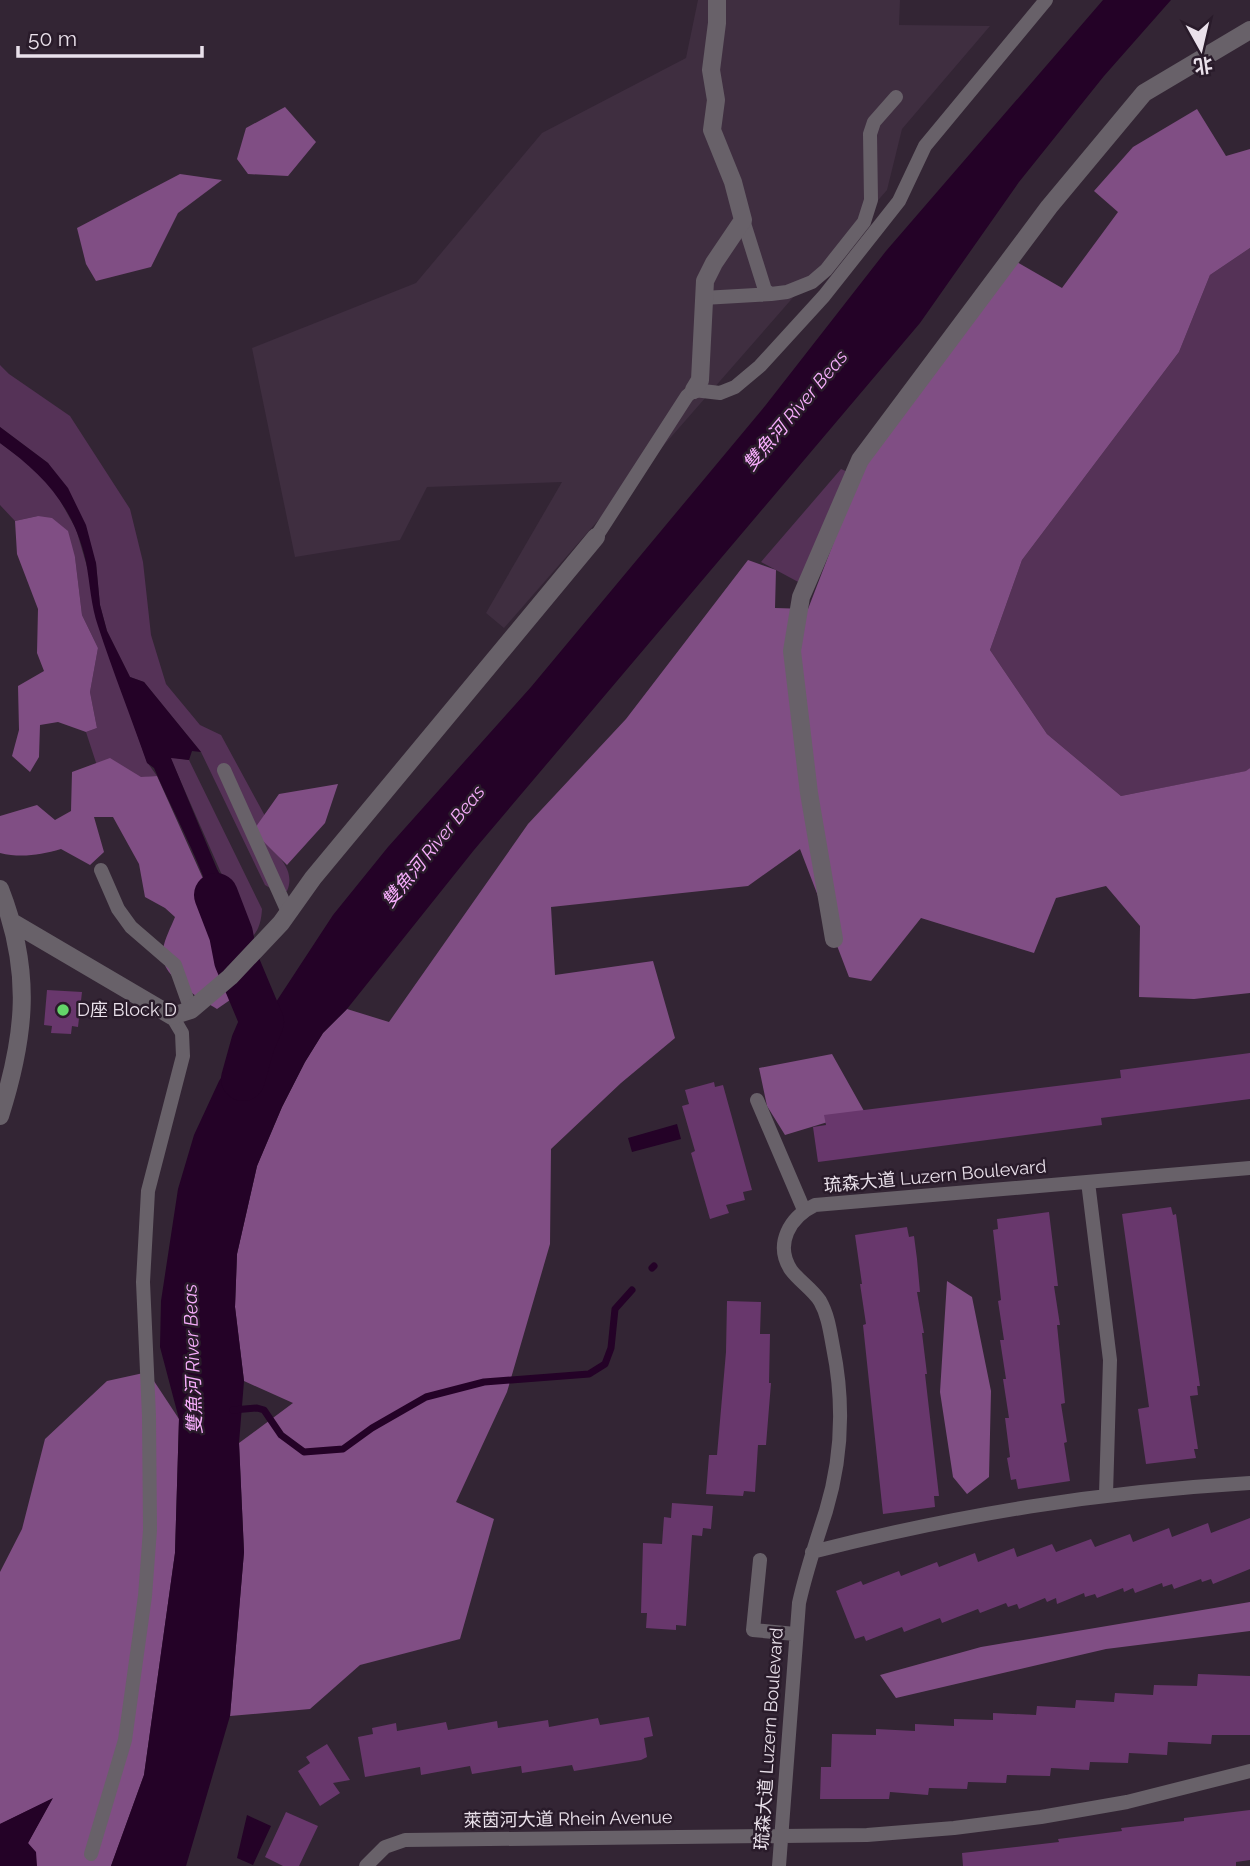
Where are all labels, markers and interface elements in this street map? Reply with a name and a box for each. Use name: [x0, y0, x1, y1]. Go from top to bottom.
scale bar: [18, 14, 201, 58]
north arrow: [1166, 14, 1236, 84]
text: 50 m: [28, 26, 77, 51]
text: 北: [1192, 54, 1214, 78]
water label: 雙魚河 River Beas: [738, 345, 852, 475]
water label: 雙魚河 River Beas: [377, 781, 489, 911]
place label: D座 Block D: [77, 999, 177, 1020]
marker: D座 Block D: [55, 1002, 71, 1018]
street label: 琉森大道 Luzern Boulevard: [823, 1155, 1047, 1196]
water label: 雙魚河 River Beas: [178, 1283, 206, 1435]
street label: 琉森大道 Luzern Boulevard: [750, 1627, 787, 1851]
street label: 萊茵河大道 Rhein Avenue: [463, 1806, 673, 1831]

